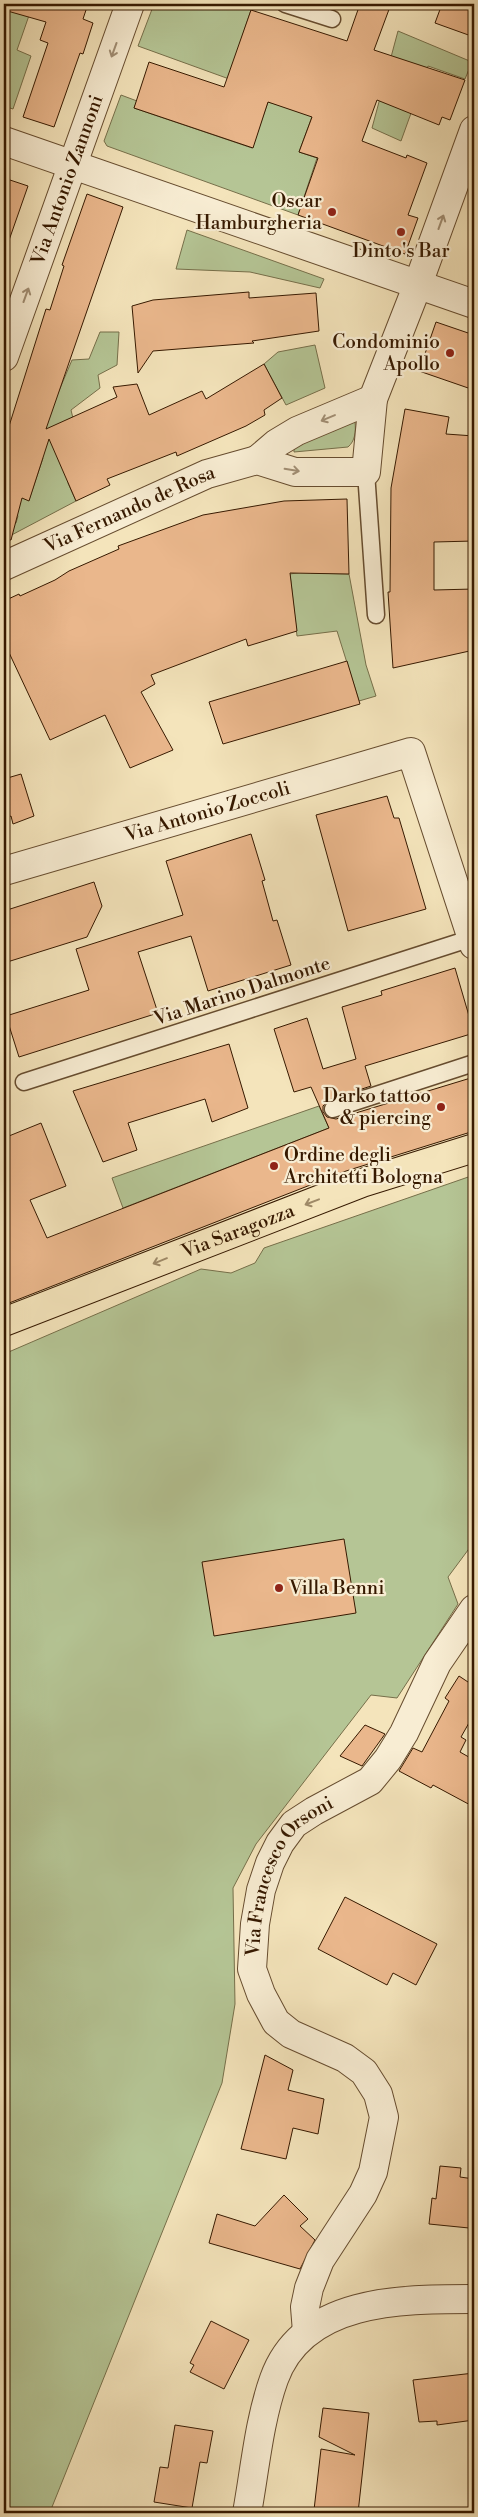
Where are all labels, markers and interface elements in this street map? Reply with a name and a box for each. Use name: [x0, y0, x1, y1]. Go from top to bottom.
one-way arrow: [109, 41, 118, 57]
street label: Via Antonio Zannoni: [25, 92, 109, 269]
place label: Oscar Hamburgheria: [196, 189, 322, 235]
marker: Oscar Hamburgheria: [326, 206, 338, 218]
one-way arrow: [437, 215, 446, 230]
marker: Dinto's Bar: [395, 226, 407, 238]
place label: Dinto's Bar: [352, 239, 450, 263]
one-way arrow: [22, 287, 31, 303]
place label: Condominio Apollo: [332, 330, 440, 376]
marker: Condominio Apollo: [444, 347, 456, 359]
one-way arrow: [321, 414, 336, 424]
street label: Via Fernando de Rosa: [39, 460, 218, 559]
one-way arrow: [283, 466, 299, 476]
street label: Via Antonio Zoccoli: [121, 776, 293, 847]
street label: Via Marino Dalmonte: [150, 951, 333, 1031]
place label: Darko tattoo & piercing: [323, 1084, 431, 1130]
marker: Darko tattoo & piercing: [435, 1101, 447, 1113]
place label: Ordine degli Architetti Bologna: [283, 1143, 443, 1189]
marker: Ordine degli Architetti Bologna: [268, 1160, 280, 1172]
street label: Via Saragozza: [177, 1198, 298, 1264]
one-way arrow: [305, 1198, 320, 1207]
one-way arrow: [153, 1257, 169, 1266]
place label: Villa Benni: [288, 1576, 384, 1600]
marker: Villa Benni: [273, 1582, 285, 1594]
street label: Via Francesco Orsoni: [241, 1791, 337, 1958]

